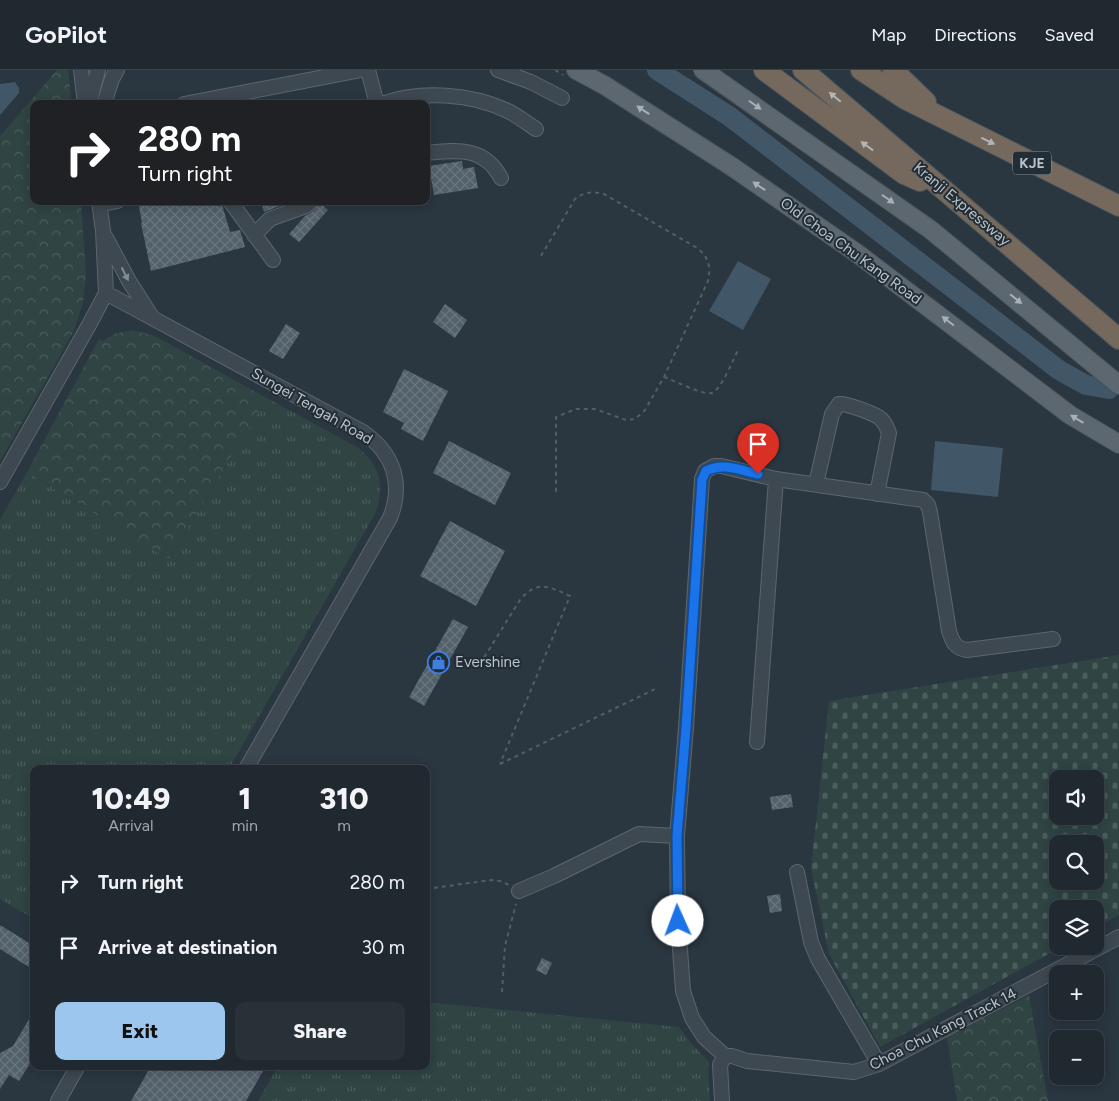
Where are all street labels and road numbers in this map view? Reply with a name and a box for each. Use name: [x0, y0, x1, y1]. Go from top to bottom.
road number: KJE: [1013, 152, 1051, 175]
street label: Kranji Expressway: [910, 158, 1014, 250]
street label: Old Choa Chu Kang Road: [777, 194, 925, 308]
street label: Sungei Tengah Road: [248, 364, 376, 448]
street label: Choa Chu Kang Track 14: [866, 984, 1020, 1074]

